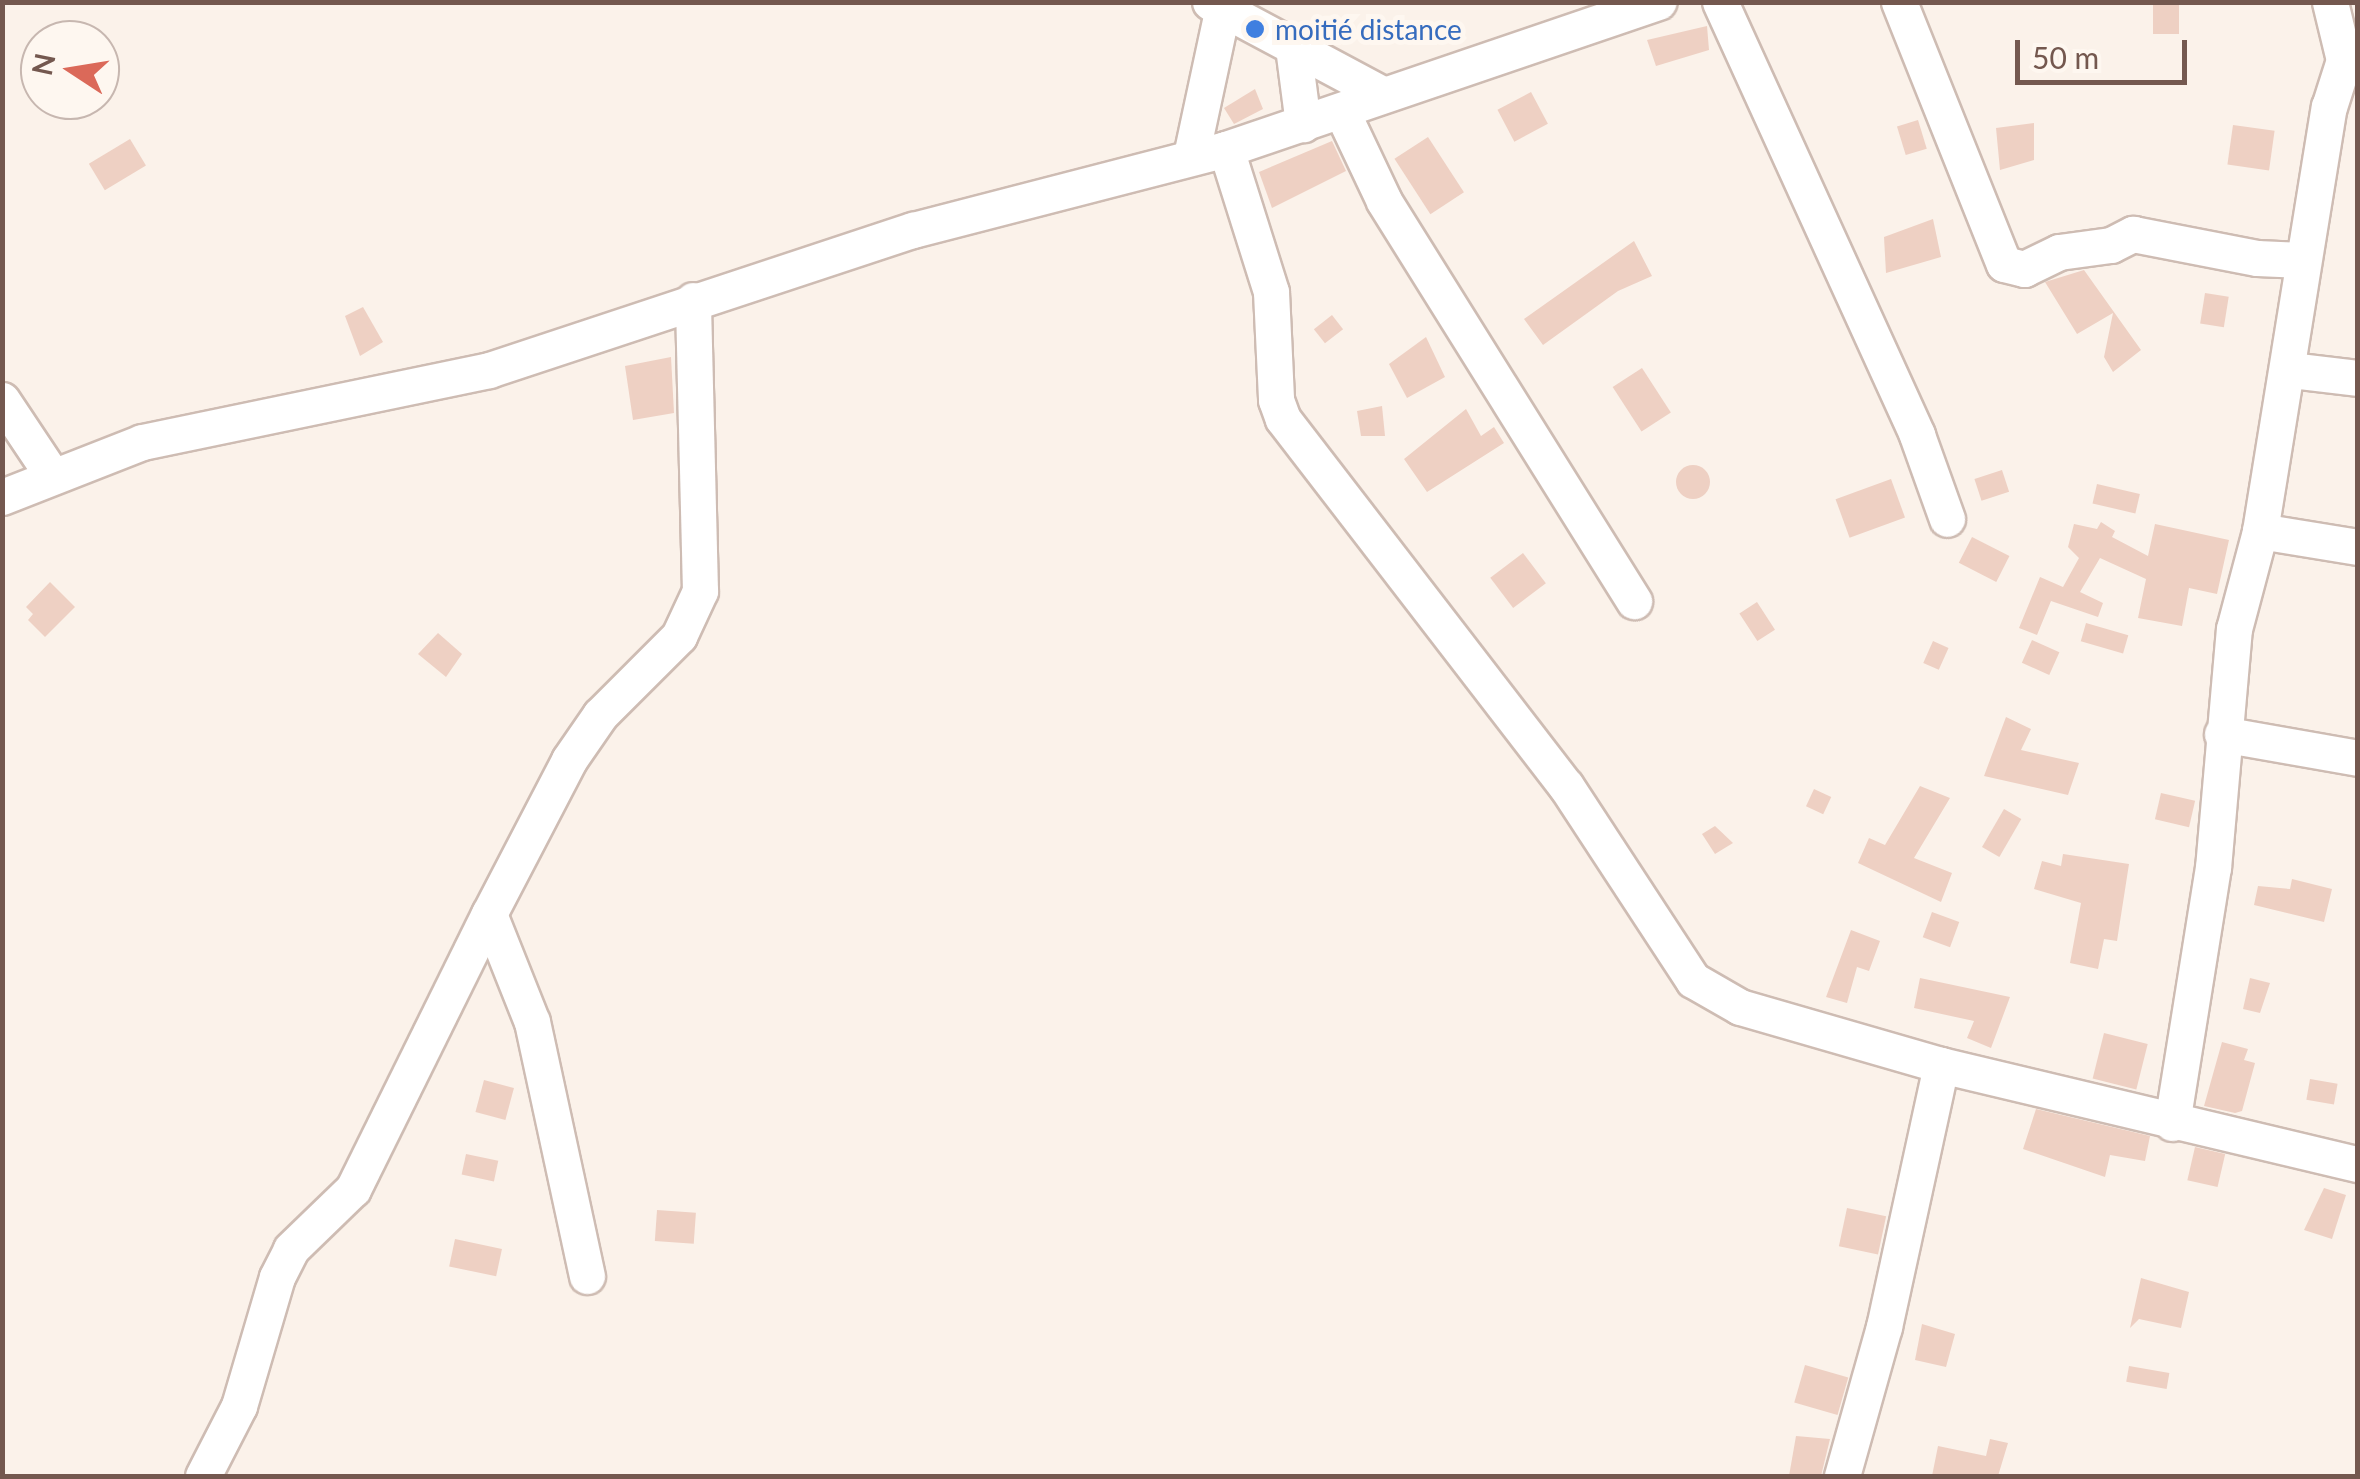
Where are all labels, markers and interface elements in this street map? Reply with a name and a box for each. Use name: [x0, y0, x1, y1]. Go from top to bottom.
place label: moitié distance: [1275, 12, 1462, 46]
marker: moitié distance: [1244, 18, 1266, 40]
north arrow: [20, 20, 120, 120]
scale bar: [2020, 20, 2192, 82]
text: 50 m: [2032, 39, 2099, 75]
text: N: [24, 50, 61, 78]

